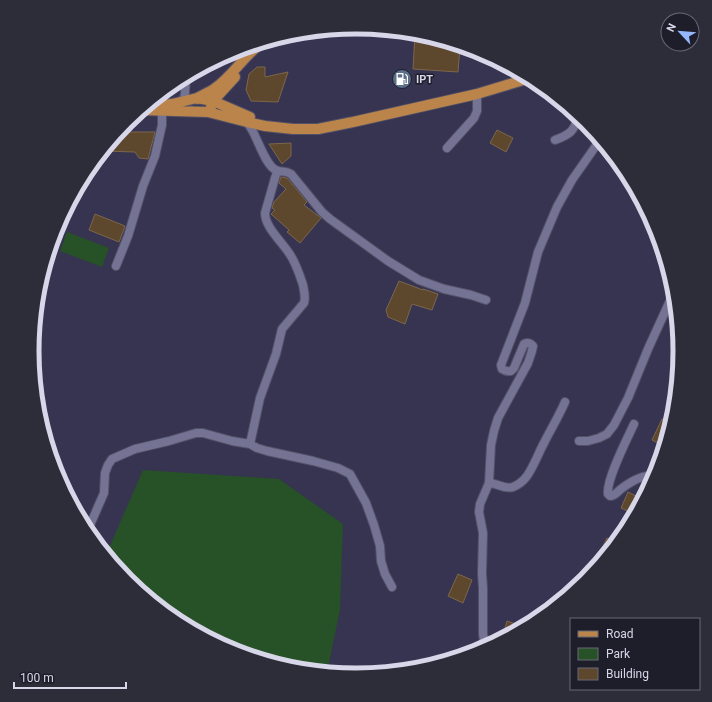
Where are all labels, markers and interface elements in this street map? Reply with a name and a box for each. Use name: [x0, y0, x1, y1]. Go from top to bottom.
north arrow: [660, 12, 700, 52]
text: N: [664, 21, 679, 34]
fuel station icon: IPT: [391, 68, 413, 90]
place label: IPT: [416, 73, 433, 86]
legend: [570, 618, 700, 690]
text: Road: [606, 627, 634, 641]
text: Park: [606, 647, 631, 661]
scale bar: [14, 664, 126, 690]
text: Building: [606, 667, 649, 681]
text: 100 m: [20, 671, 54, 685]

